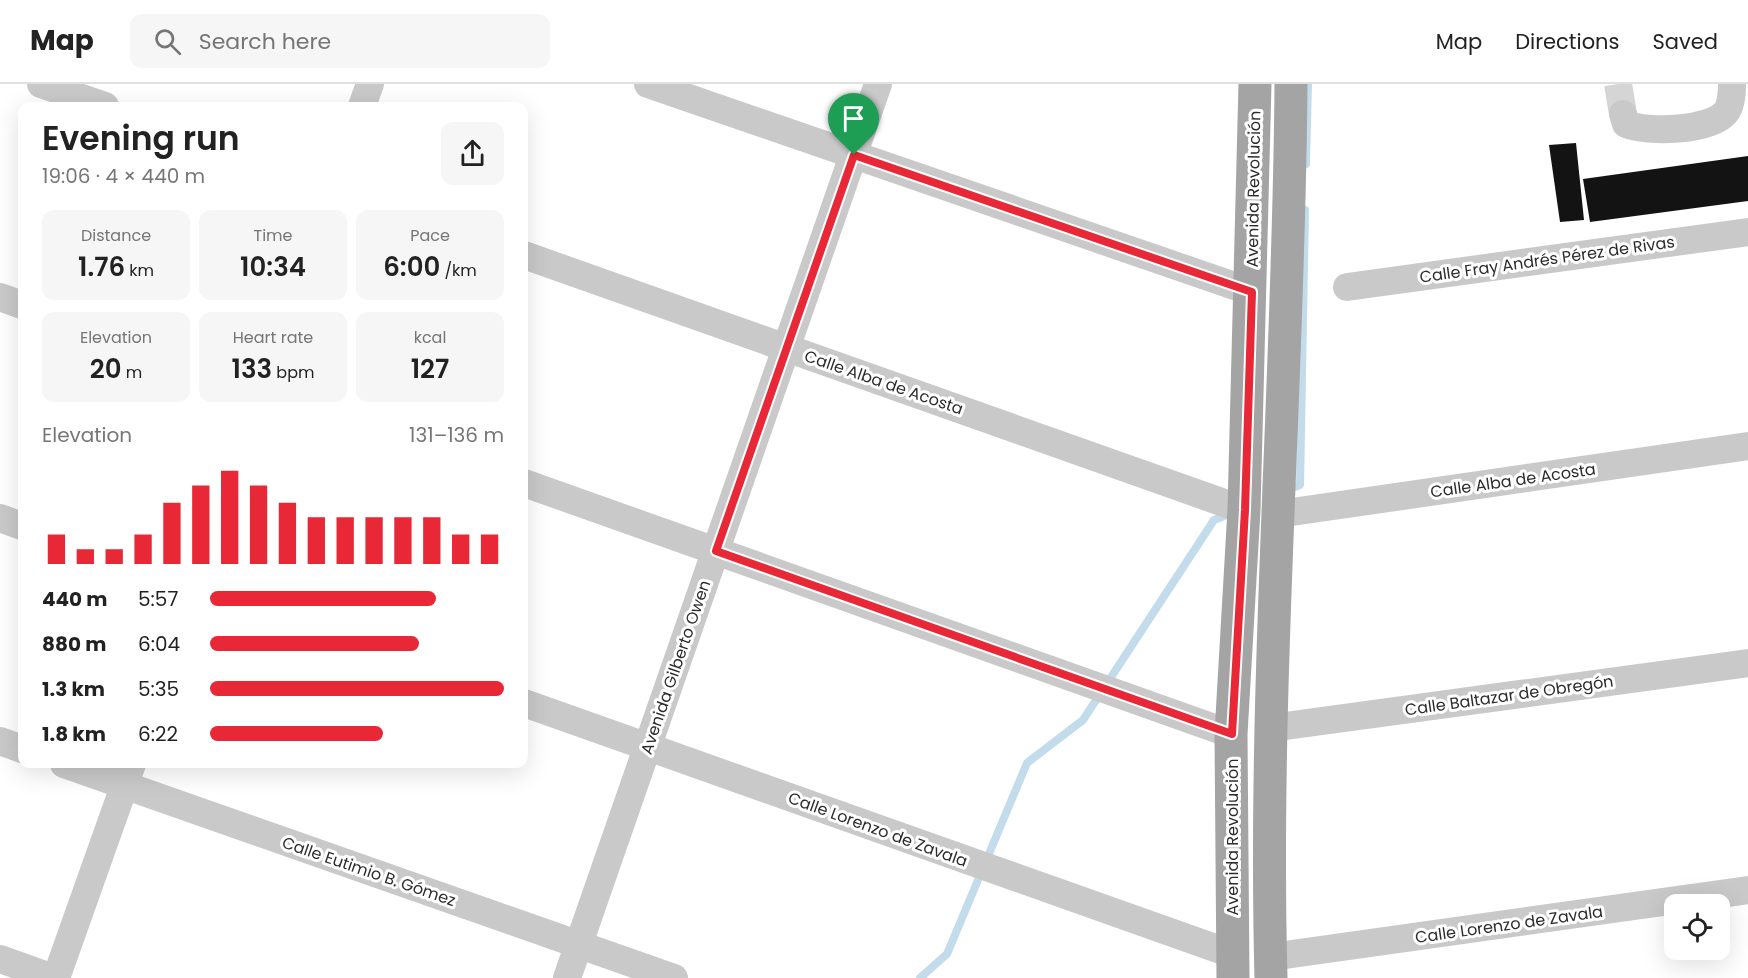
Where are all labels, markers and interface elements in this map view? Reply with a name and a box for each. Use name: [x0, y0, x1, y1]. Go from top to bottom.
search box: [130, 14, 550, 68]
text: Map: [30, 21, 94, 60]
icon: search: [151, 25, 184, 58]
text: Search here: [199, 26, 331, 57]
text: Map: [1436, 27, 1482, 56]
text: Directions: [1515, 27, 1619, 56]
text: Saved: [1652, 27, 1718, 56]
pin: [828, 93, 879, 155]
icon: arrive: [837, 102, 870, 135]
street label: Avenida Revolución: [1241, 110, 1266, 268]
text: Evening run: [42, 115, 240, 162]
button: share: [441, 122, 504, 185]
text: 19:06 · 4 × 440 m: [42, 162, 205, 190]
text: Distance: [81, 224, 151, 247]
text: Time: [254, 224, 293, 247]
text: Pace: [410, 224, 450, 247]
street label: Calle Fray Andrés Pérez de Rivas: [1418, 230, 1676, 289]
text: 1.76: [78, 249, 125, 285]
text: 10:34: [240, 249, 306, 285]
text: 6:00: [383, 249, 440, 285]
text: km: [125, 259, 154, 282]
text: /km: [440, 259, 477, 282]
text: Elevation: [80, 326, 152, 349]
text: Heart rate: [233, 326, 313, 349]
text: kcal: [414, 326, 446, 349]
street label: Calle Alba de Acosta: [801, 344, 966, 420]
text: 20: [90, 351, 121, 387]
text: 133: [232, 351, 272, 387]
text: 127: [411, 351, 449, 387]
text: m: [121, 361, 142, 384]
text: bpm: [272, 361, 314, 384]
text: Elevation: [42, 421, 132, 449]
text: 131–136 m: [409, 421, 504, 449]
street label: Calle Alba de Acosta: [1429, 458, 1597, 503]
street label: Avenida Gilberto Owen: [635, 577, 716, 757]
text: 440 m: [42, 585, 108, 613]
text: 5:57: [138, 585, 178, 613]
text: 880 m: [42, 630, 106, 658]
text: 6:04: [138, 630, 180, 658]
street label: Calle Baltazar de Obregón: [1403, 669, 1615, 722]
text: 1.3 km: [42, 675, 105, 703]
text: 5:35: [138, 675, 179, 703]
text: 1.8 km: [42, 720, 106, 748]
text: 6:22: [138, 720, 178, 748]
street label: Avenida Revolución: [1221, 759, 1244, 915]
street label: Calle Lorenzo de Zavala: [785, 786, 971, 873]
street label: Calle Eutimio B. Gómez: [279, 831, 459, 912]
map controls: [1664, 894, 1730, 960]
button: locate: [1664, 894, 1730, 960]
street label: Calle Lorenzo de Zavala: [1414, 900, 1604, 949]

